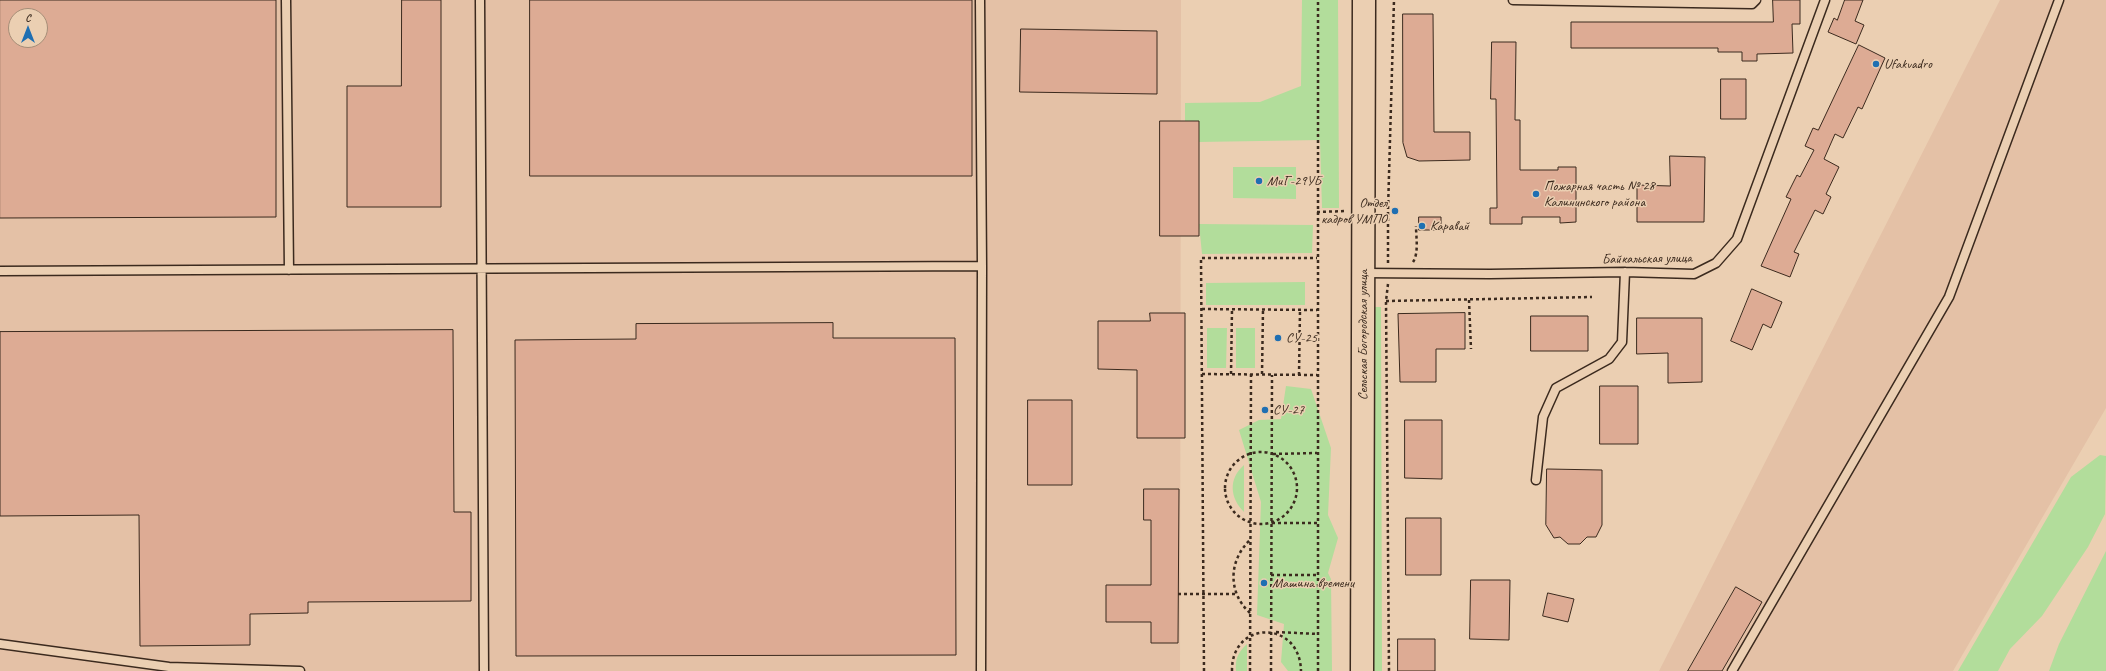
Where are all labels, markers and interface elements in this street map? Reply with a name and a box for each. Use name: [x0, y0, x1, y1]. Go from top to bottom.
north arrow: [8, 8, 48, 48]
text: С: [25, 10, 31, 24]
place label: Ufakvadro: [1884, 56, 1932, 72]
marker: Ufakvadro: [1871, 59, 1881, 69]
place label: МиГ-29УБ: [1267, 173, 1321, 189]
marker: МиГ-29УБ: [1254, 176, 1264, 186]
place label: Пожарная часть № 28 Калининского района: [1544, 178, 1655, 210]
marker: Пожарная часть № 28 Калининского района: [1531, 189, 1541, 199]
place label: Отдел кадров УМПО: [1321, 195, 1387, 228]
marker: Отдел кадров УМПО: [1390, 206, 1400, 216]
place label: Каравай: [1430, 218, 1469, 234]
marker: Каравай: [1417, 221, 1427, 231]
street label: Байкальская улица: [1602, 250, 1692, 268]
street label: Сельская Богородская улица: [1355, 270, 1371, 400]
place label: СУ-25: [1286, 330, 1317, 346]
marker: СУ-25: [1273, 333, 1283, 343]
place label: СУ-27: [1273, 402, 1304, 418]
marker: СУ-27: [1260, 405, 1270, 415]
place label: Машина времени: [1272, 575, 1354, 591]
marker: Машина времени: [1259, 578, 1269, 588]

